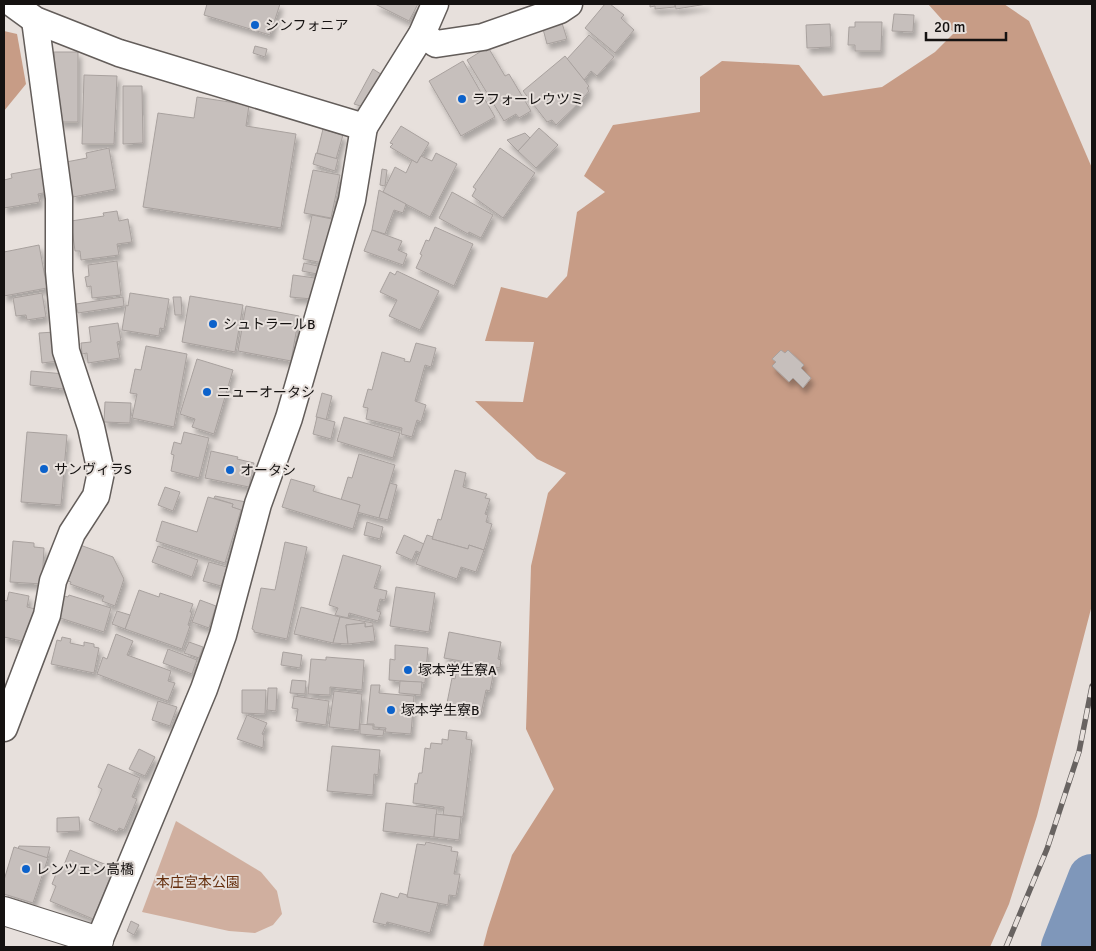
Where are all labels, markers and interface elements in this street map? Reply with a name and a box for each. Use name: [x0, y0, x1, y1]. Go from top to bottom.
scale bar: [926, 10, 1006, 42]
place label: シンフォニア: [265, 17, 349, 34]
text: 20 m: [934, 18, 965, 36]
marker: シンフォニア: [249, 19, 261, 31]
place label: ラフォーレウツミ: [472, 91, 584, 108]
marker: ラフォーレウツミ: [456, 93, 468, 105]
place label: シュトラールB: [223, 316, 315, 333]
marker: シュトラールB: [207, 318, 219, 330]
place label: ニューオータシ: [217, 384, 315, 401]
marker: ニューオータシ: [201, 386, 213, 398]
place label: サンヴィラS: [54, 461, 132, 478]
place label: オータシ: [240, 462, 296, 479]
marker: サンヴィラS: [38, 463, 50, 475]
marker: オータシ: [224, 464, 236, 476]
place label: 塚本学生寮A: [418, 662, 497, 679]
marker: 塚本学生寮A: [402, 664, 414, 676]
place label: 塚本学生寮B: [401, 702, 479, 719]
marker: 塚本学生寮B: [385, 704, 397, 716]
place label: レンツェン高橋: [36, 861, 134, 878]
marker: レンツェン高橋: [20, 863, 32, 875]
park label: 本庄宮本公園: [156, 874, 240, 891]

